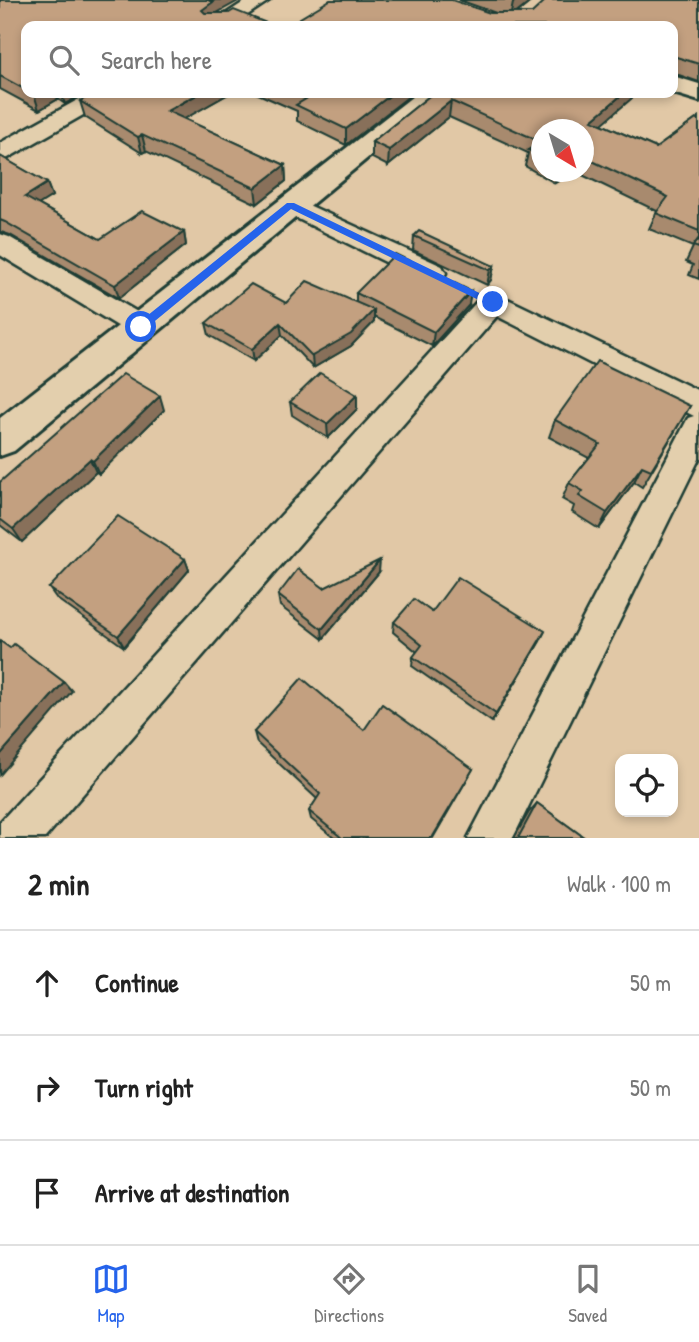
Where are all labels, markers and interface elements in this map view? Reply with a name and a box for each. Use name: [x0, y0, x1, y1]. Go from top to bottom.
search box: [21, 21, 678, 98]
icon: search: [45, 41, 83, 79]
text: Search here: [101, 42, 212, 77]
north arrow: [531, 119, 594, 182]
route end: [477, 286, 508, 317]
route start: [125, 311, 156, 342]
map controls: [615, 754, 678, 817]
button: locate: [615, 754, 678, 817]
text: 2 min: [28, 864, 90, 904]
text: Walk · 100 m: [567, 868, 671, 899]
icon: ahead: [28, 964, 66, 1002]
text: Continue: [95, 965, 179, 1000]
text: 50 m: [630, 967, 671, 998]
icon: right: [28, 1069, 66, 1107]
text: Turn right: [95, 1070, 193, 1105]
text: 50 m: [630, 1072, 671, 1103]
icon: arrive: [28, 1174, 66, 1212]
text: Arrive at destination: [95, 1175, 290, 1210]
tab: Map: [92, 1260, 130, 1328]
tab: Directions: [314, 1260, 384, 1328]
tab: Saved: [568, 1260, 607, 1328]

